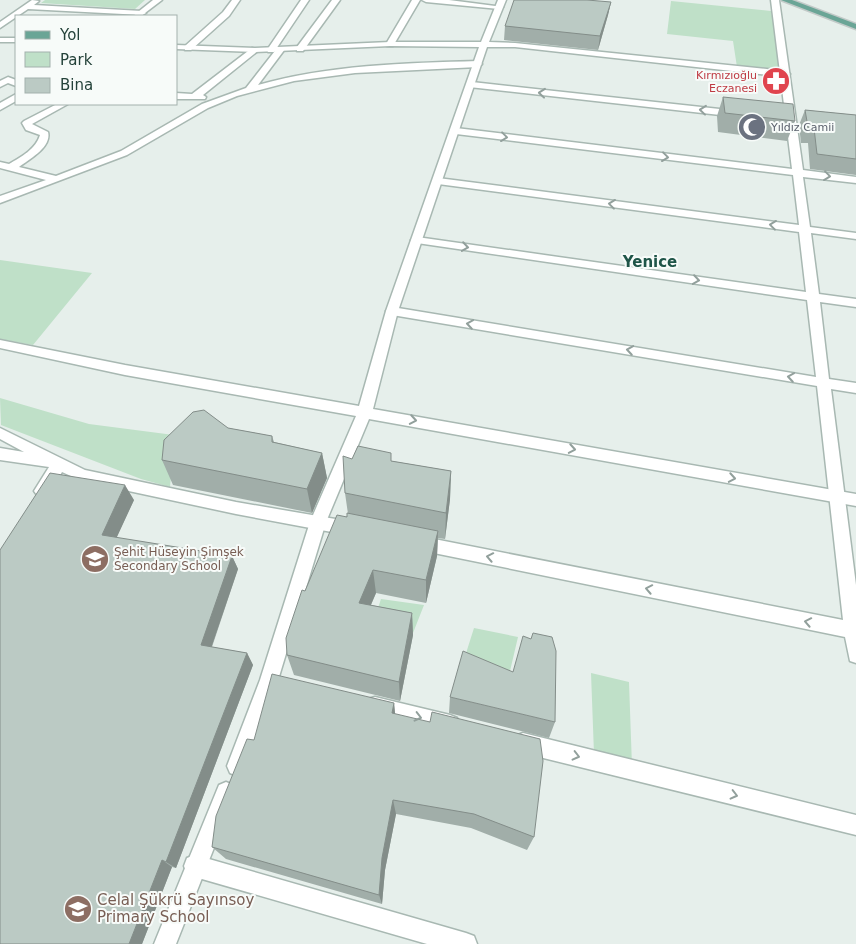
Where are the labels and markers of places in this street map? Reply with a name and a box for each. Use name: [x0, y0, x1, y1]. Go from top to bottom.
pharmacy icon: Kırmızıoğlu Eczanesi: [761, 66, 791, 96]
place label: Kırmızıoğlu Eczanesi: [696, 69, 757, 95]
mosque icon: Yıldız Camii: [737, 112, 767, 142]
place label: Yıldız Camii: [770, 121, 834, 134]
school or university icon: Şehit Hüseyin Şimşek Secondary School: [80, 544, 110, 574]
place label: Şehit Hüseyin Şimşek Secondary School: [114, 545, 244, 573]
place label: Celal Şükrü Sayınsoy Primary School: [97, 891, 254, 926]
school or university icon: Celal Şükrü Sayınsoy Primary School: [63, 894, 93, 924]

